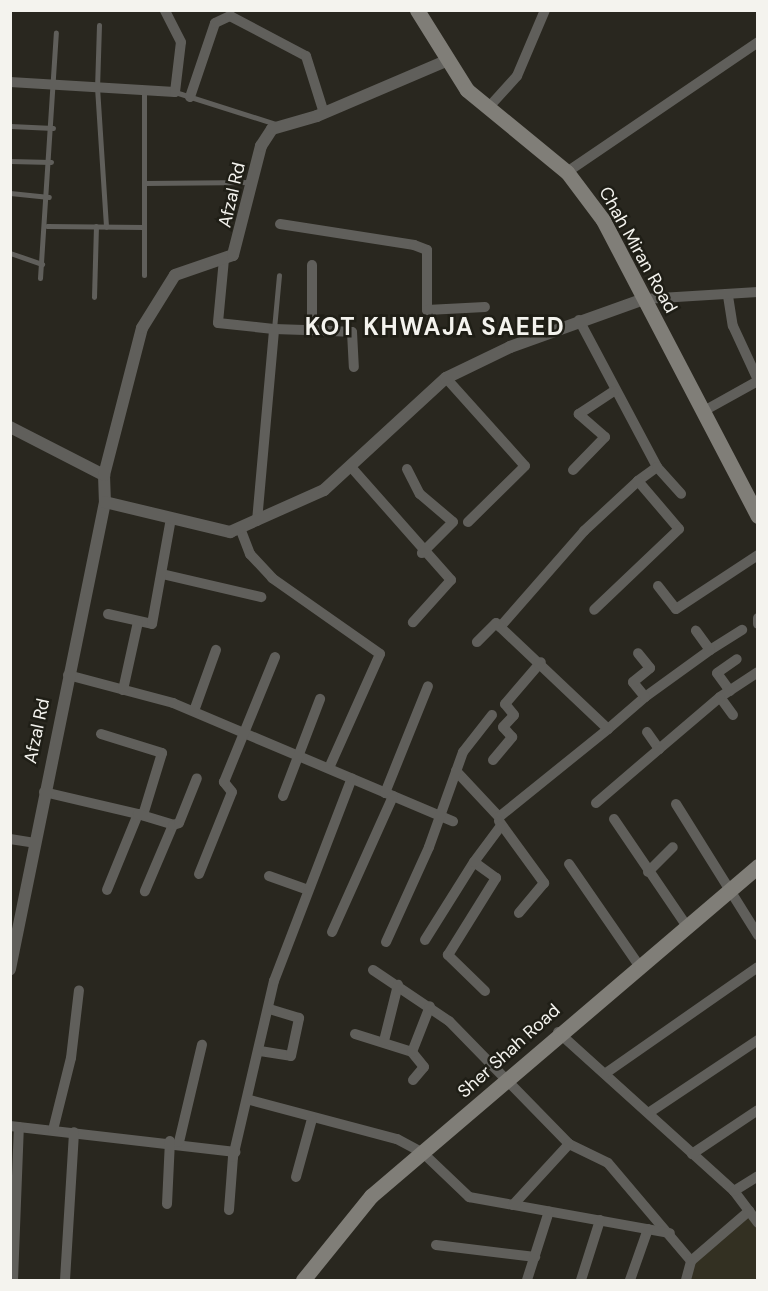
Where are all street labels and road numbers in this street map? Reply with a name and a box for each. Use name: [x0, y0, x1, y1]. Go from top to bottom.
street label: Afzal Rd: [214, 160, 250, 230]
street label: Chah Miran Road: [594, 183, 682, 317]
street label: Afzal Rd: [20, 696, 54, 766]
street label: Sher Shah Road: [453, 999, 565, 1103]

